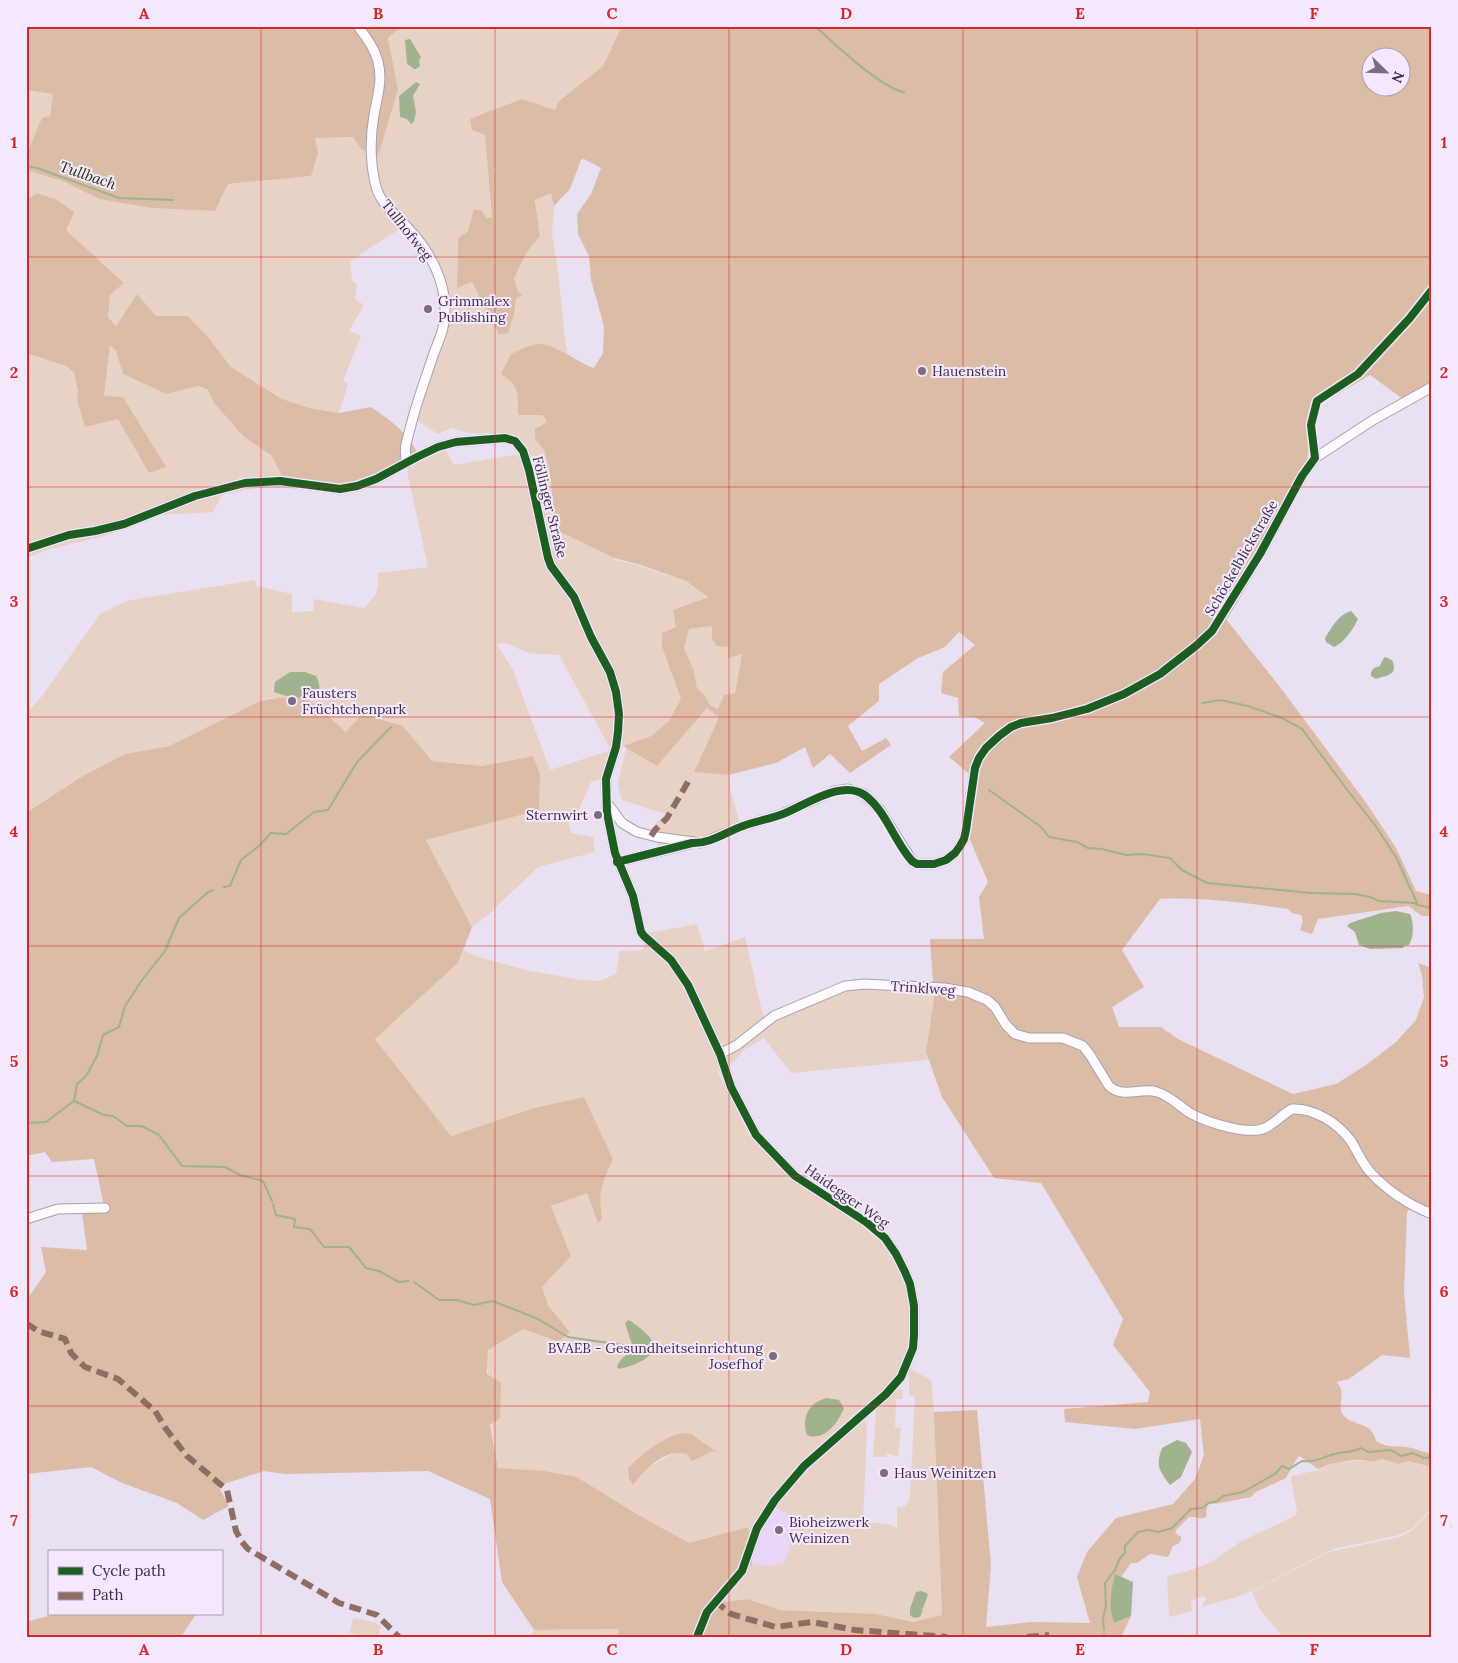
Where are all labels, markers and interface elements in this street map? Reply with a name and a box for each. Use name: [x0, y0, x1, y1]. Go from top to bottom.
text: A: [139, 3, 150, 23]
text: B: [373, 3, 384, 23]
text: C: [606, 3, 618, 23]
text: D: [840, 3, 852, 23]
text: E: [1075, 3, 1085, 23]
text: F: [1309, 3, 1319, 23]
north arrow: [1360, 48, 1410, 98]
text: N: [1387, 69, 1408, 86]
text: 1: [11, 132, 17, 152]
text: 1: [1441, 132, 1447, 152]
water label: Tullbach: [57, 156, 119, 194]
street label: Tullhofweg: [378, 196, 437, 264]
place label: Grimmalex Publishing: [438, 292, 510, 326]
marker: Grimmalex Publishing: [422, 303, 434, 315]
text: 2: [10, 362, 18, 382]
place label: Hauenstein: [932, 362, 1007, 380]
text: 2: [1440, 362, 1448, 382]
marker: Hauenstein: [916, 365, 928, 377]
street label: Föllinger Straße: [529, 454, 571, 560]
street label: Schöckelblickstraße: [1200, 496, 1282, 619]
text: 3: [10, 591, 19, 611]
text: 3: [1440, 591, 1449, 611]
place label: Fausters Früchtchenpark: [302, 684, 407, 718]
marker: Fausters Früchtchenpark: [286, 695, 298, 707]
place label: Sternwirt: [526, 806, 589, 824]
marker: Sternwirt: [592, 809, 604, 821]
text: 4: [10, 821, 19, 841]
text: 4: [1440, 821, 1449, 841]
street label: Trinklweg: [890, 977, 956, 999]
text: 5: [10, 1051, 19, 1071]
text: 5: [1440, 1051, 1449, 1071]
street label: Haidegger Weg: [801, 1160, 893, 1232]
text: 6: [9, 1281, 19, 1301]
text: 6: [1439, 1281, 1449, 1301]
place label: BVAEB - Gesundheitseinrichtung Josefhof: [548, 1339, 764, 1373]
marker: BVAEB - Gesundheitseinrichtung Josefhof: [767, 1350, 779, 1362]
place label: Haus Weinitzen: [894, 1464, 997, 1482]
marker: Haus Weinitzen: [878, 1467, 890, 1479]
text: 7: [10, 1510, 18, 1530]
text: 7: [1440, 1510, 1448, 1530]
place label: Bioheizwerk Weinizen: [789, 1513, 869, 1547]
marker: Bioheizwerk Weinizen: [773, 1524, 785, 1536]
legend: [48, 1550, 222, 1616]
text: Cycle path: [92, 1561, 166, 1580]
text: Path: [92, 1585, 123, 1604]
text: A: [139, 1639, 150, 1659]
text: B: [373, 1639, 384, 1659]
text: C: [606, 1639, 618, 1659]
text: D: [840, 1639, 852, 1659]
text: E: [1075, 1639, 1085, 1659]
text: F: [1309, 1639, 1319, 1659]

